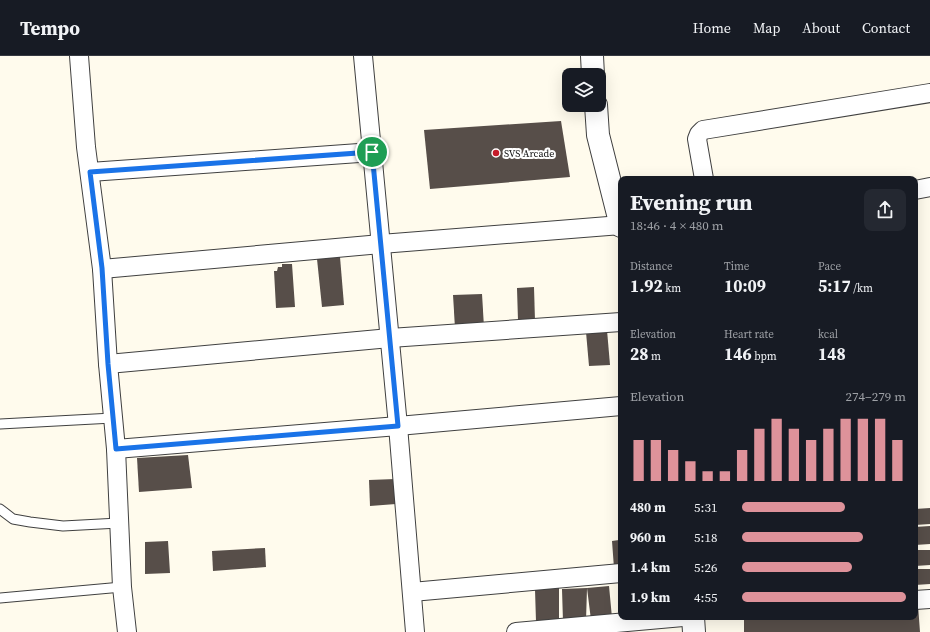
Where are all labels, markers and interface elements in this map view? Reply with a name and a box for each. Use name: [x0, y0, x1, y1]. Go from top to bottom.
text: Tempo: [20, 15, 80, 41]
text: Home: [693, 18, 731, 38]
text: Map: [753, 18, 780, 38]
text: About: [802, 18, 840, 38]
text: Contact: [862, 18, 910, 38]
map controls: [562, 68, 606, 112]
button: layers: [562, 68, 606, 112]
pin: [355, 135, 389, 169]
icon: arrive: [361, 141, 383, 163]
place label: SVS Arcade: [504, 147, 554, 160]
marker: SVS Arcade: [491, 148, 501, 158]
text: Evening run: [630, 187, 753, 217]
button: share: [864, 189, 906, 231]
text: 18:46 · 4 × 480 m: [630, 217, 724, 234]
text: Distance: [630, 259, 673, 274]
text: Time: [724, 259, 749, 274]
text: Pace: [818, 259, 841, 274]
text: 1.92: [630, 274, 663, 298]
text: 10:09: [724, 274, 766, 298]
text: 5:17: [818, 274, 851, 298]
text: km: [663, 281, 681, 296]
text: /km: [851, 281, 873, 296]
text: Elevation: [630, 327, 676, 342]
text: Heart rate: [724, 327, 774, 342]
text: kcal: [818, 327, 838, 342]
text: 28: [630, 342, 648, 366]
text: 146: [724, 342, 752, 366]
text: 148: [818, 342, 846, 366]
text: m: [648, 349, 661, 364]
text: bpm: [752, 349, 777, 364]
text: Elevation: [630, 388, 684, 405]
text: 274–279 m: [846, 388, 906, 405]
text: 480 m: [630, 499, 666, 516]
text: 5:31: [694, 499, 717, 516]
text: 960 m: [630, 529, 666, 546]
text: 5:18: [694, 529, 717, 546]
text: 1.4 km: [630, 559, 670, 576]
text: 5:26: [694, 559, 717, 576]
text: 1.9 km: [630, 589, 670, 606]
text: 4:55: [694, 589, 717, 606]

